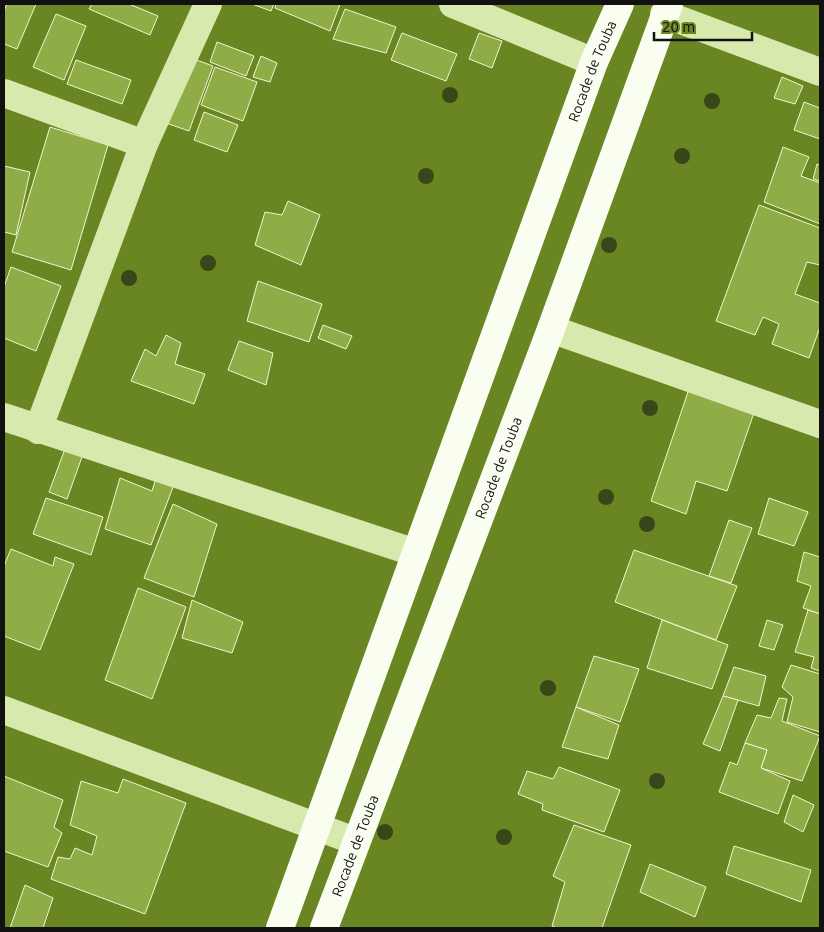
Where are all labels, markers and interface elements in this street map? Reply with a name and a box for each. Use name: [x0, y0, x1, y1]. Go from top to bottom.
scale bar: [654, 10, 752, 42]
street label: Rocade de Touba: [565, 18, 620, 124]
text: 20 m: [662, 18, 695, 35]
street label: Rocade de Touba: [472, 415, 525, 521]
street label: Rocade de Touba: [329, 793, 382, 899]

